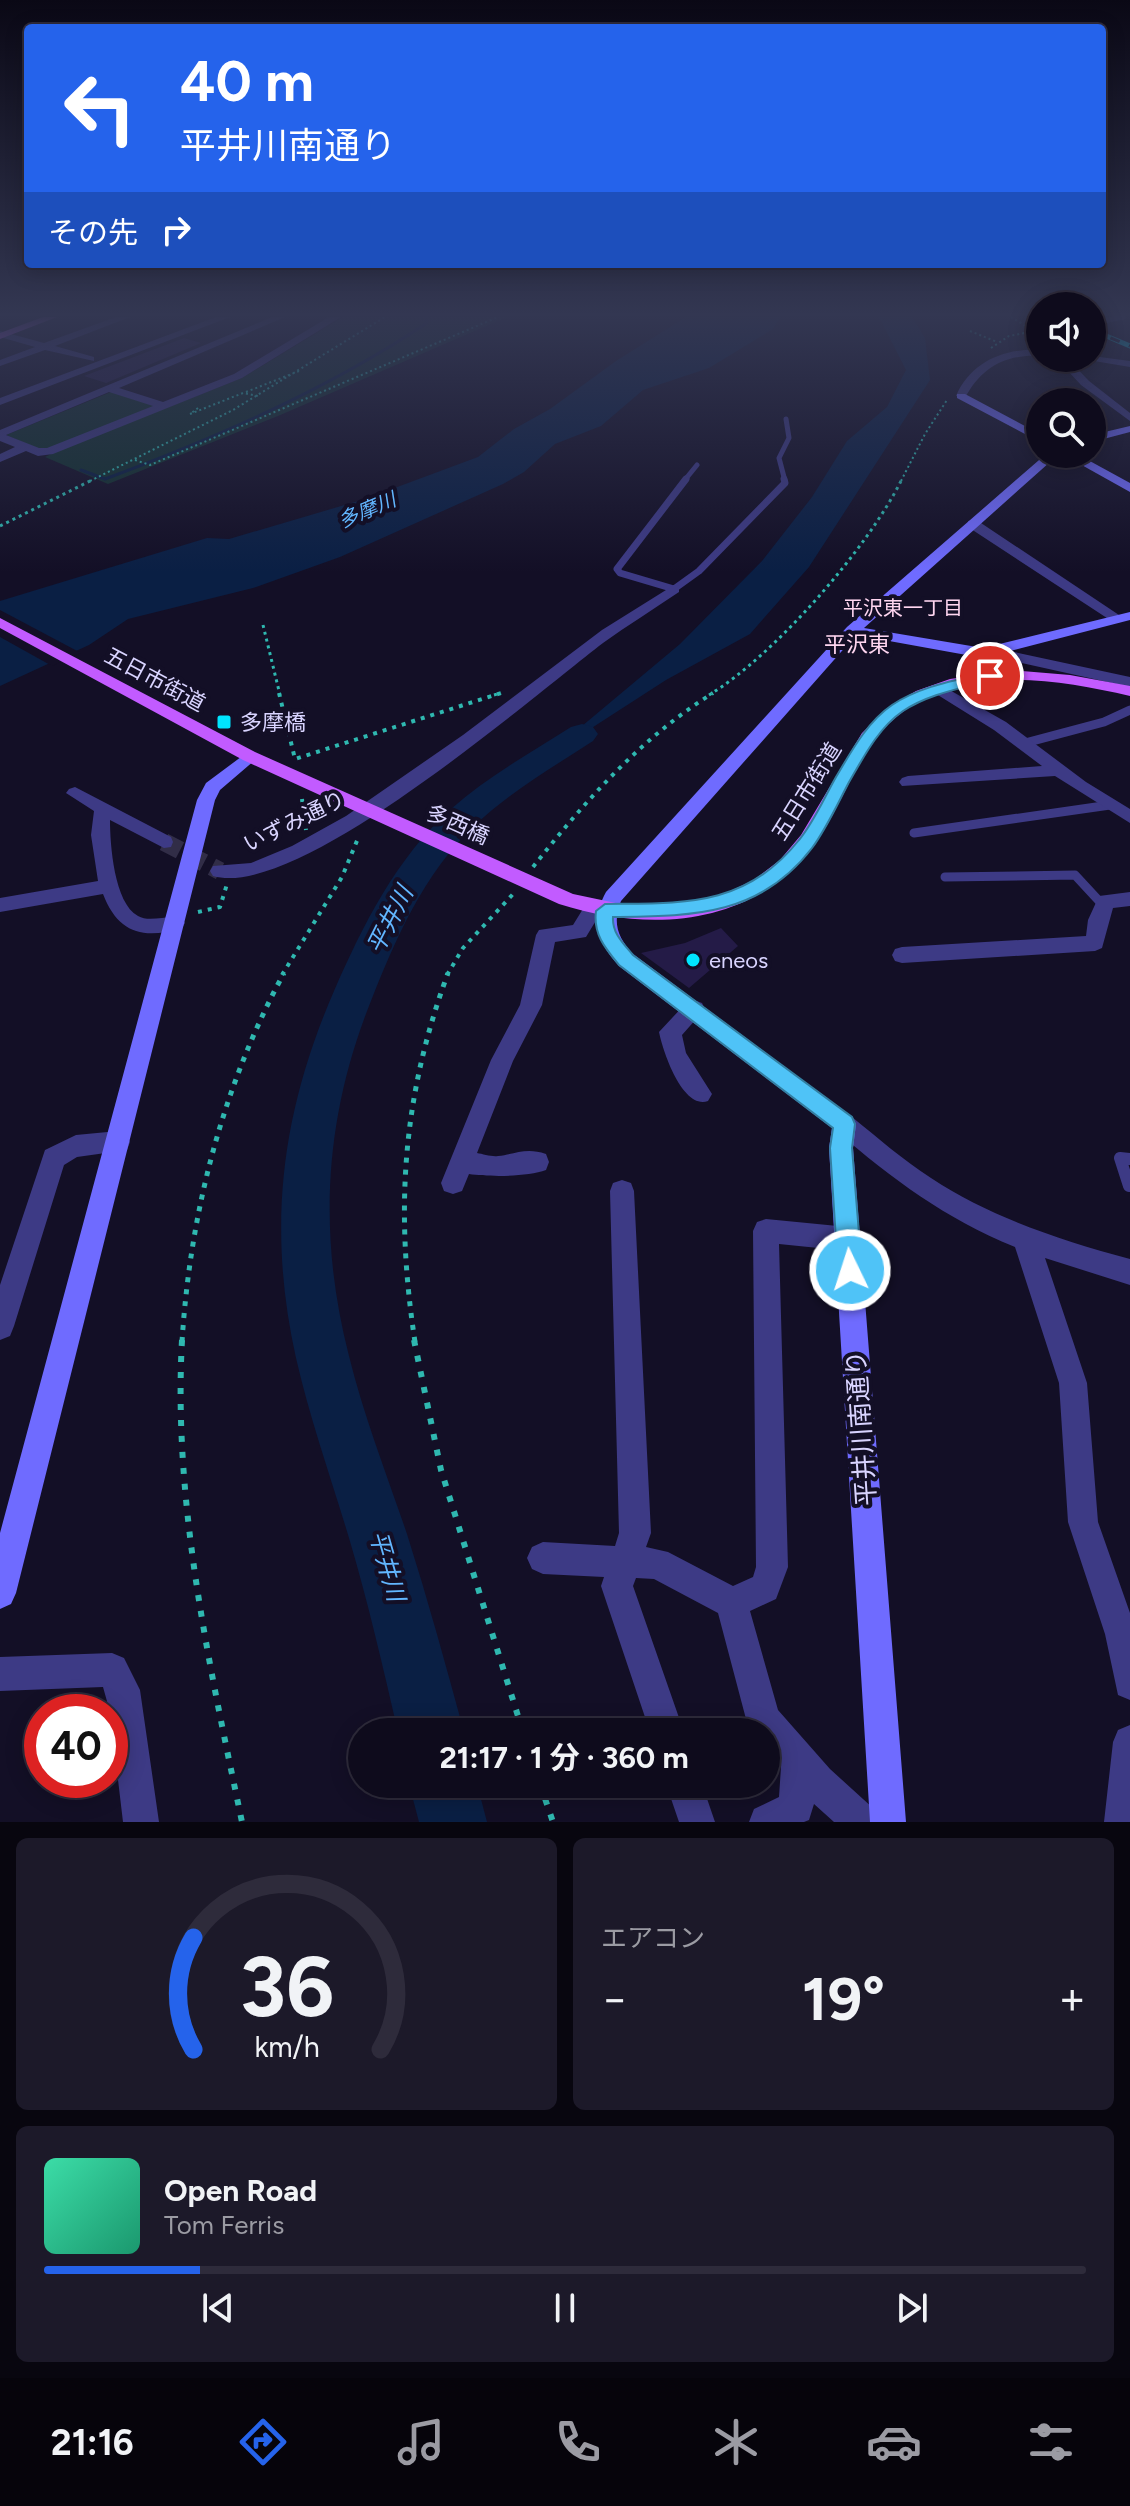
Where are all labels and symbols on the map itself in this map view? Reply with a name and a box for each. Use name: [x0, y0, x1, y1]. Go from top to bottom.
water label: 多摩川: [335, 486, 401, 533]
district label: 平沢東一丁目: [843, 596, 963, 620]
district label: 平沢東: [824, 631, 890, 658]
street label: 五日市街道: [100, 642, 210, 717]
pin: [956, 642, 1024, 710]
place label: 多摩橋: [240, 709, 306, 736]
marker: 多摩橋: [215, 713, 233, 731]
street label: 五日市街道: [766, 737, 847, 845]
street label: いずみ通り: [239, 785, 350, 858]
street label: 多西橋: [422, 799, 493, 850]
water label: 平井川: [360, 878, 420, 958]
place label: eneos: [709, 947, 768, 974]
marker: eneos: [684, 951, 702, 969]
position arrow: [808, 1228, 892, 1312]
street label: 平井川南通り: [840, 1349, 882, 1507]
water label: 平井川: [364, 1527, 412, 1607]
speed limit sign: 40: [24, 1694, 128, 1798]

